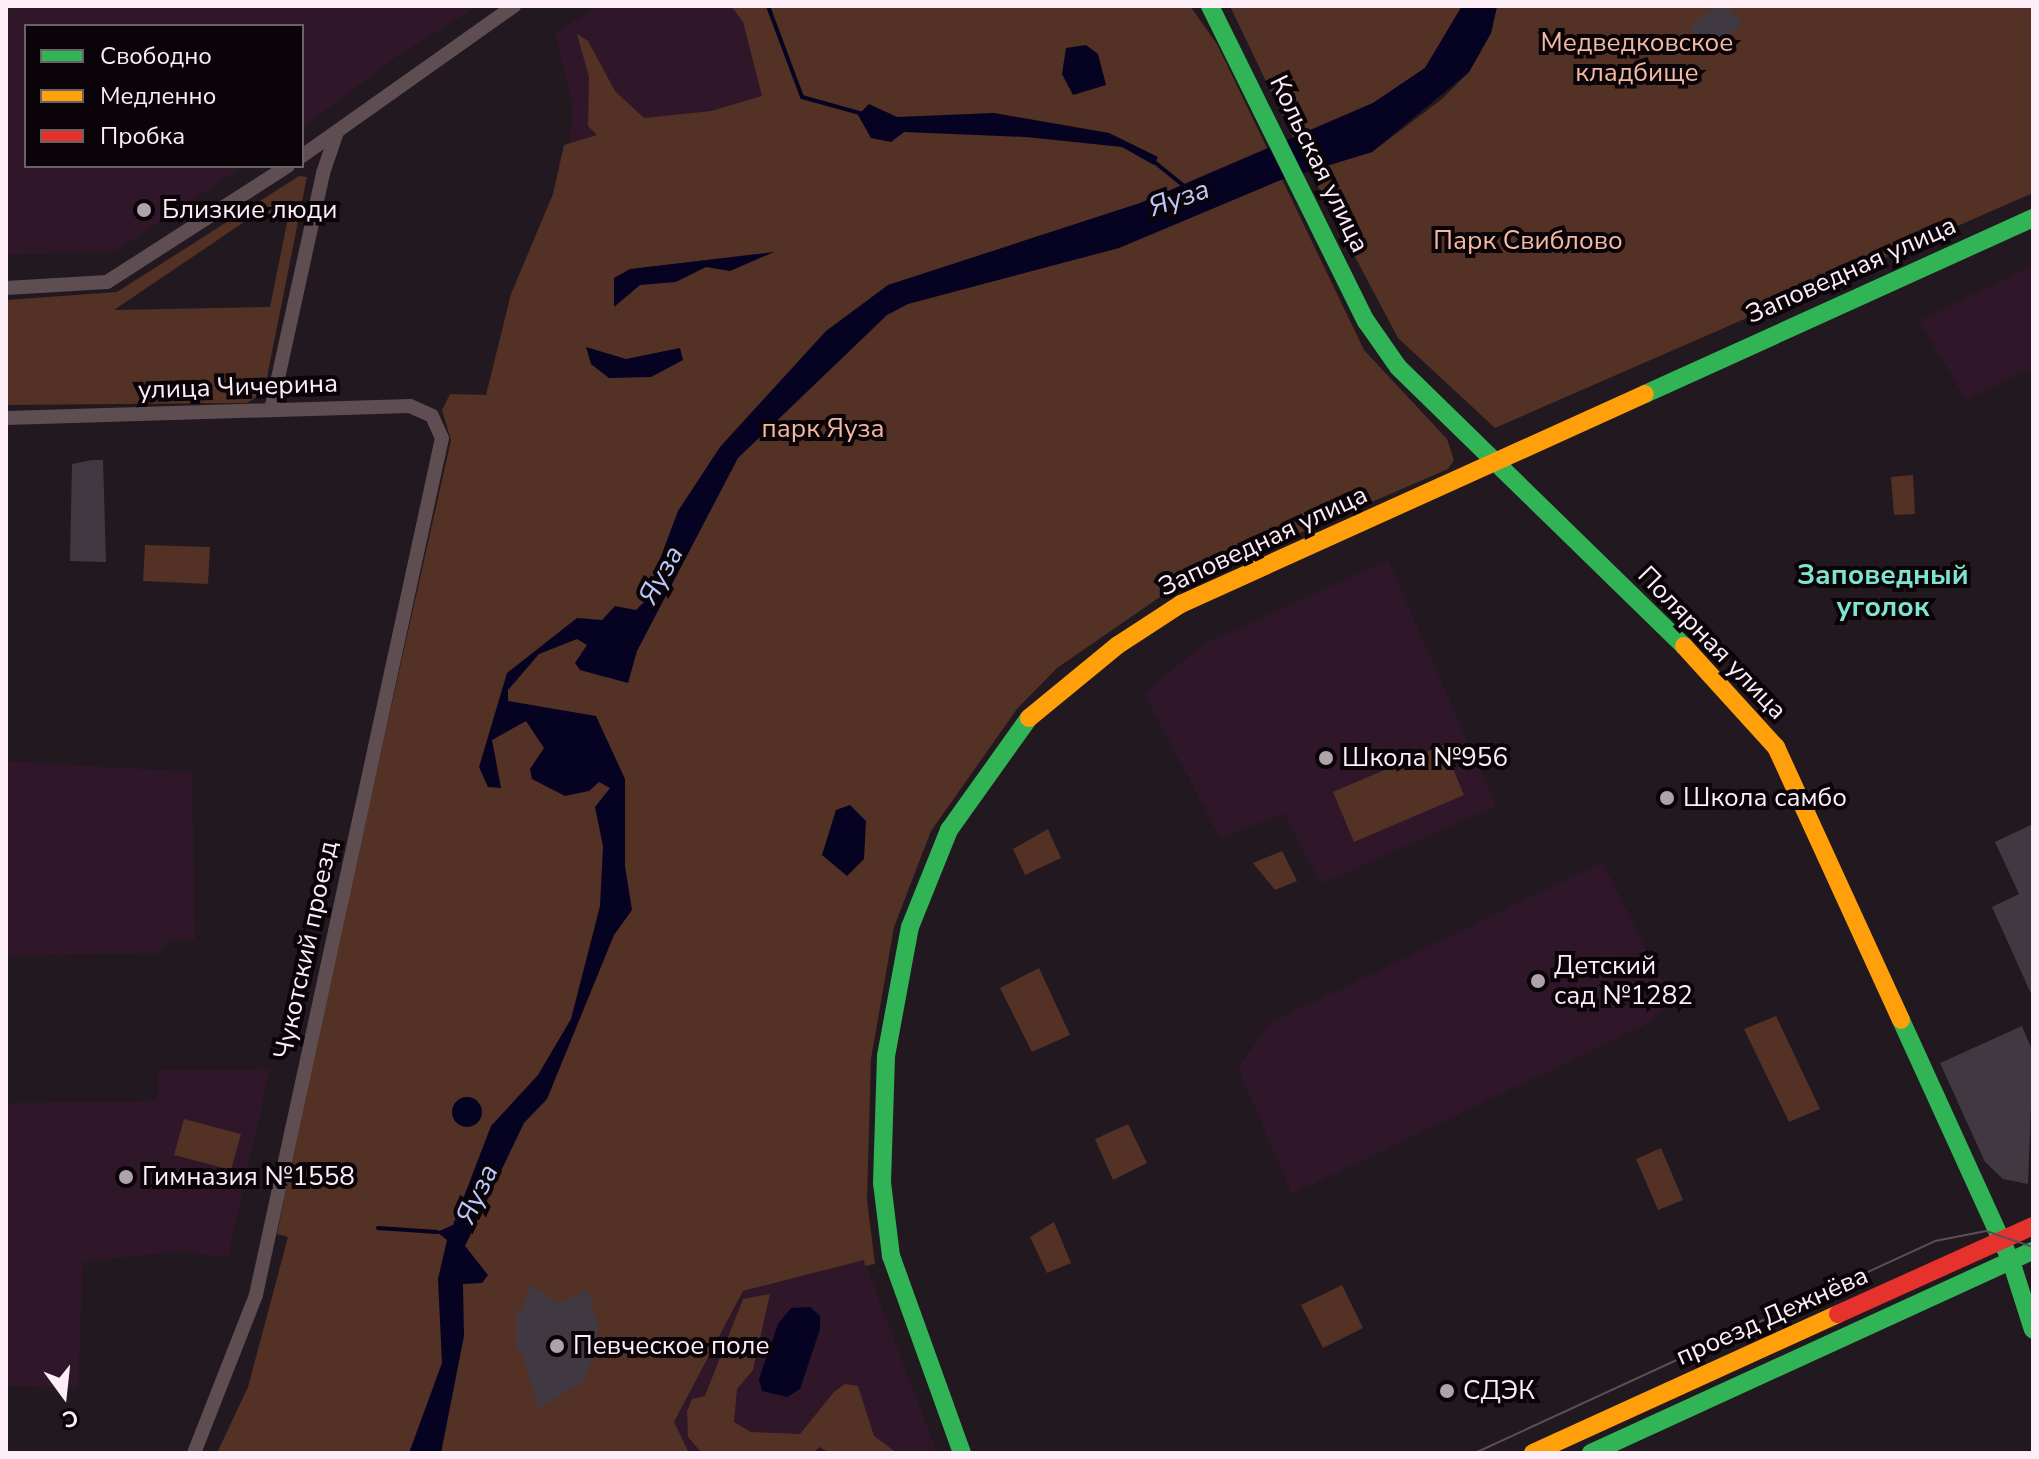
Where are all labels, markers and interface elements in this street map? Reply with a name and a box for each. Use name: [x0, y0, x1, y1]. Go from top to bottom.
legend: [24, 24, 304, 168]
park label: Медведковское кладбище: [1541, 27, 1733, 88]
text: Свободно: [100, 40, 212, 72]
street label: Кольская улица: [1263, 70, 1375, 258]
text: Медленно: [100, 80, 216, 112]
text: Пробка: [100, 120, 185, 152]
water label: Яуза: [1144, 172, 1214, 224]
place label: Близкие люди: [162, 194, 337, 226]
marker: Близкие люди: [133, 199, 155, 221]
street label: Заповедная улица: [1741, 210, 1961, 330]
park label: Парк Свиблово: [1433, 225, 1623, 257]
street label: улица Чичерина: [137, 368, 339, 406]
park label: парк Яуза: [762, 413, 884, 445]
street label: Заповедная улица: [1154, 479, 1372, 603]
water label: Яуза: [631, 540, 691, 610]
district label: Заповедный уголок: [1797, 558, 1969, 624]
street label: Полярная улица: [1631, 560, 1793, 726]
place label: Школа №956: [1342, 742, 1508, 774]
marker: Школа №956: [1317, 749, 1335, 767]
place label: Школа самбо: [1683, 782, 1847, 814]
marker: Школа самбо: [1658, 789, 1676, 807]
street label: Чукотский проезд: [268, 838, 344, 1062]
place label: Детский сад №1282: [1554, 950, 1693, 1012]
marker: Детский сад №1282: [1529, 972, 1547, 990]
water label: Яуза: [449, 1159, 505, 1229]
place label: Гимназия №1558: [142, 1161, 355, 1193]
marker: Гимназия №1558: [117, 1168, 135, 1186]
street label: проезд Дежнёва: [1671, 1260, 1873, 1372]
place label: Певческое поле: [573, 1330, 770, 1362]
marker: Певческое поле: [548, 1337, 566, 1355]
north arrow: [24, 1355, 104, 1435]
place label: СДЭК: [1463, 1375, 1535, 1407]
marker: СДЭК: [1438, 1382, 1456, 1400]
text: С: [59, 1402, 81, 1435]

